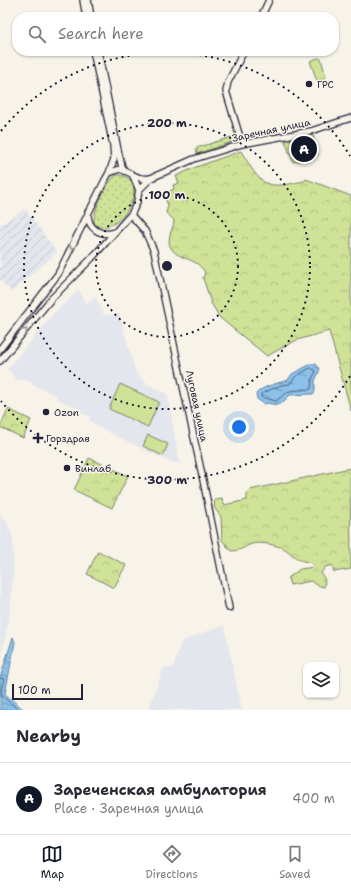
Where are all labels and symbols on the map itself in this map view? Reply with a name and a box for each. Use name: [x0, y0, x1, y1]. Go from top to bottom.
place label: ГРС: [317, 78, 334, 91]
marker: ГРС: [304, 79, 314, 89]
text: 200 m: [147, 115, 187, 131]
street label: Заречная улица: [231, 115, 312, 145]
pin: A: [291, 134, 317, 164]
text: 100 m: [149, 187, 186, 203]
one-way arrow: [68, 244, 76, 251]
centre of rings: [160, 259, 174, 273]
one-way arrow: [20, 328, 27, 335]
street label: Луговая улица: [183, 369, 211, 444]
place label: Ozon: [54, 406, 79, 419]
marker: Ozon: [41, 407, 51, 417]
your location: [229, 417, 249, 437]
place label: Горздрав: [46, 432, 90, 445]
marker: Горздрав: [33, 433, 43, 443]
place label: Винлаб: [75, 462, 111, 475]
marker: Винлаб: [62, 463, 72, 473]
text: 300 m: [147, 472, 187, 488]
scale bar: [12, 682, 83, 701]

